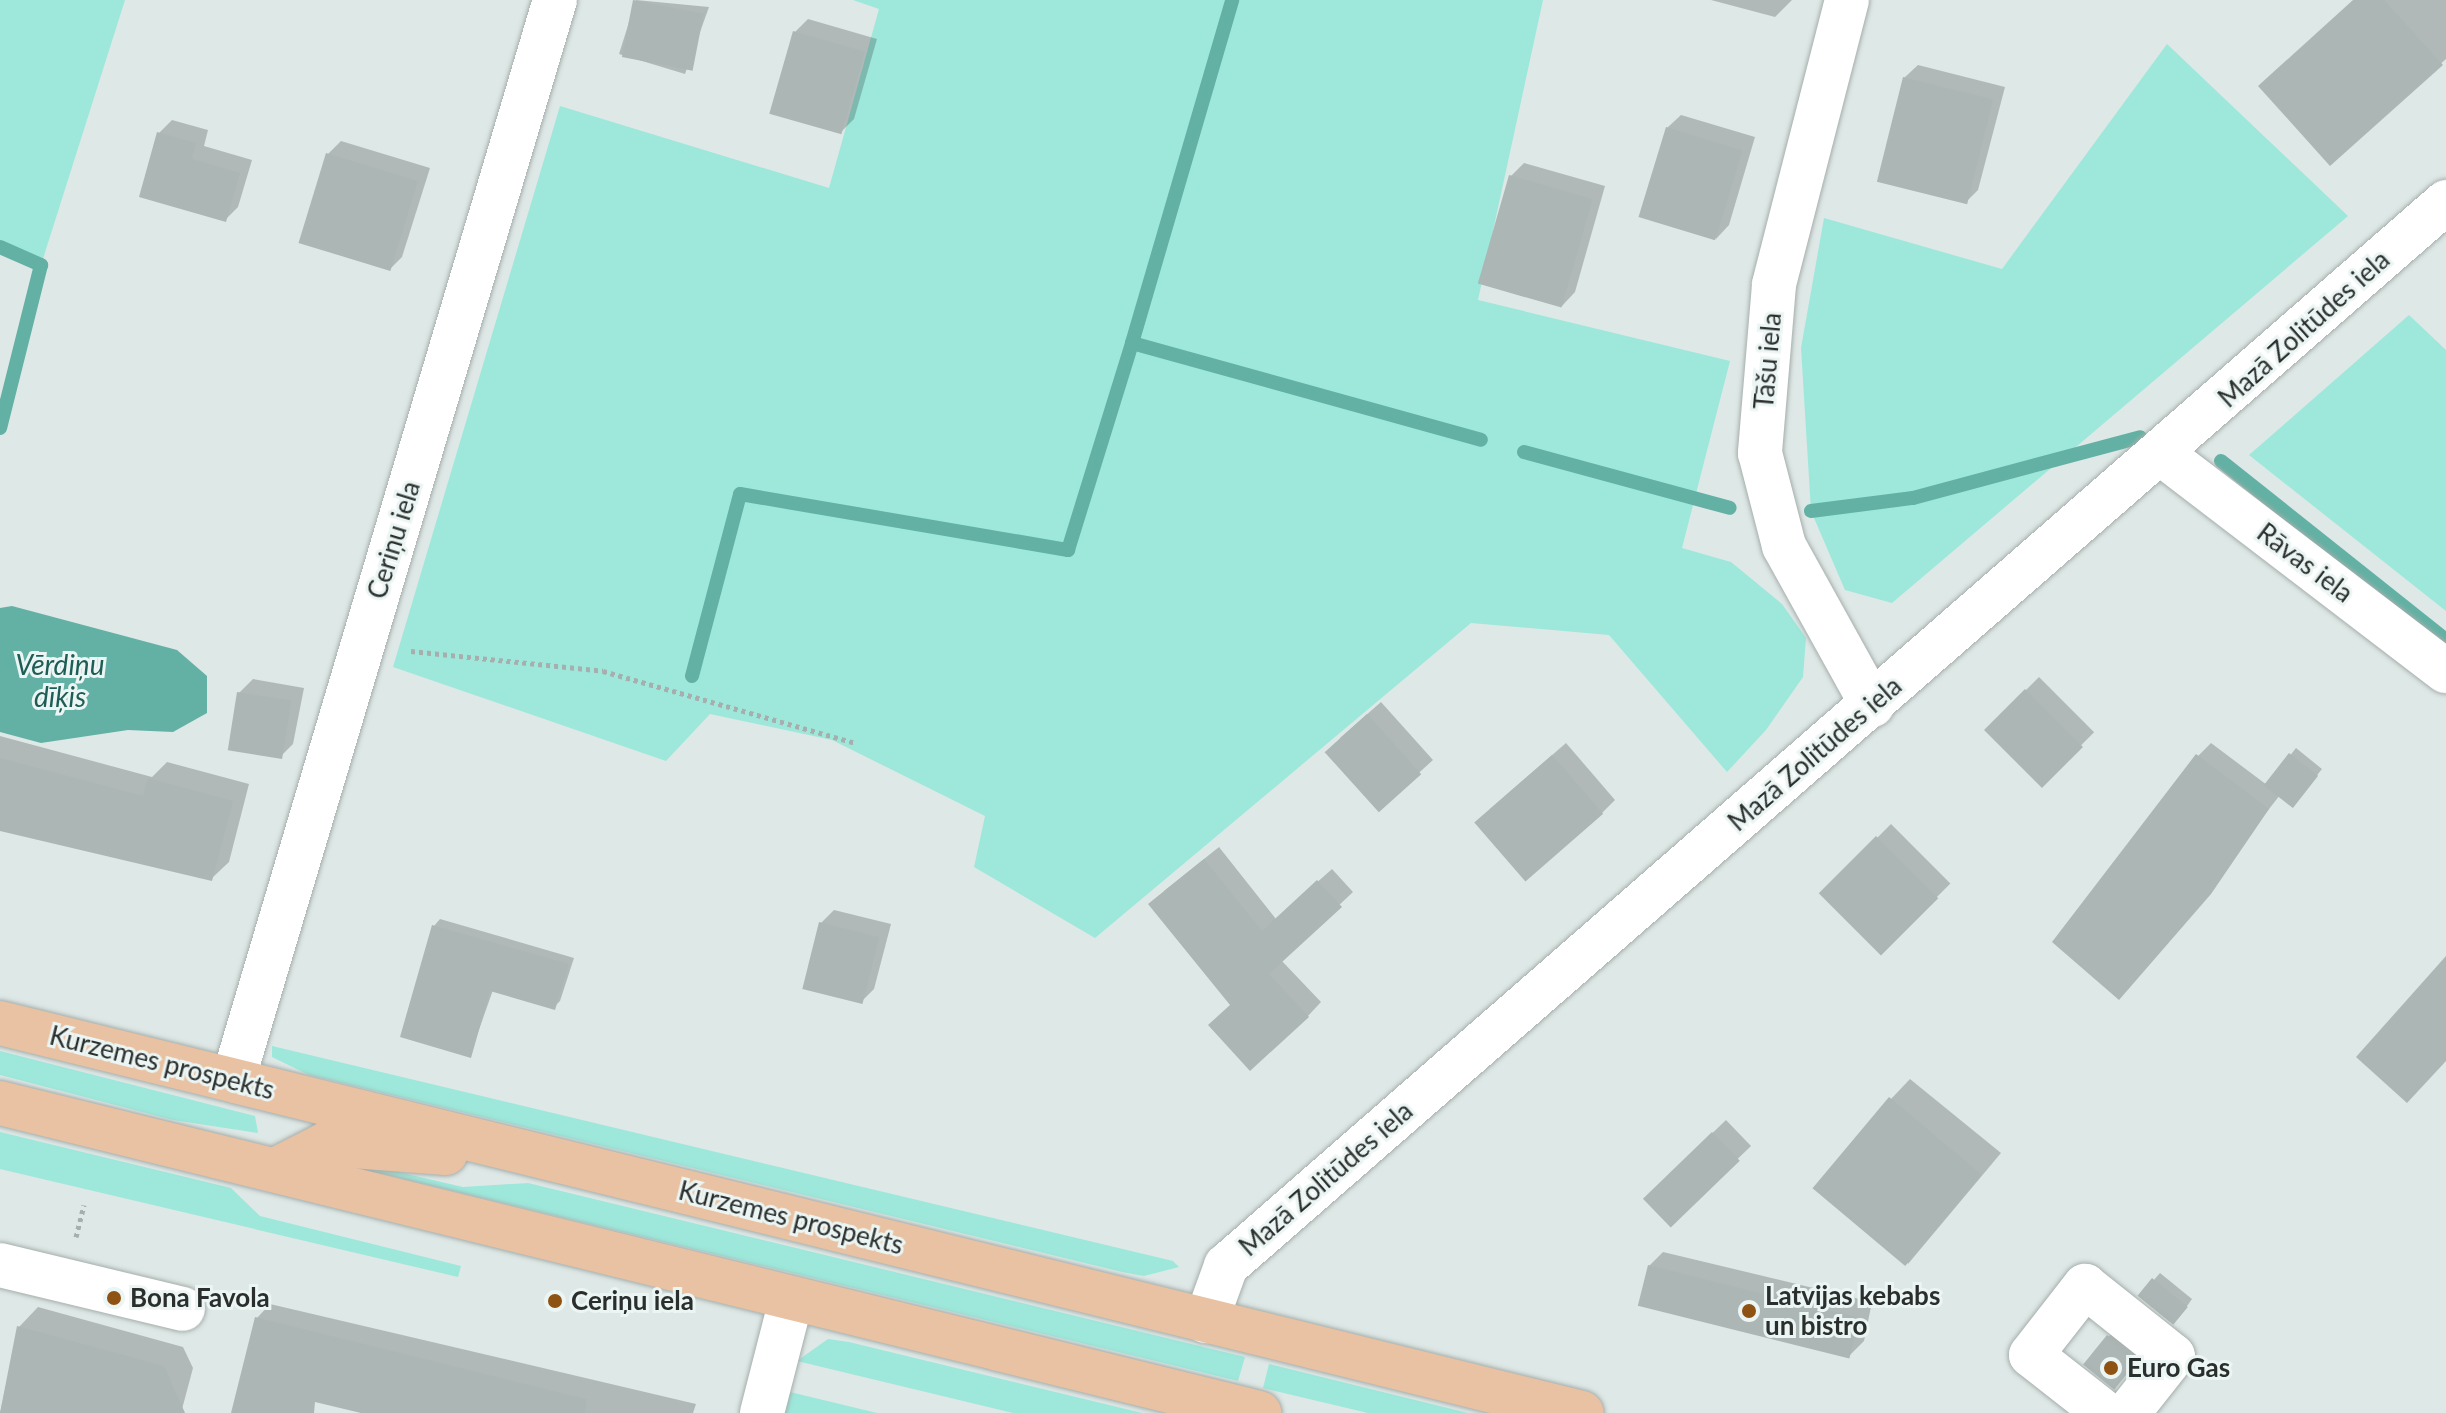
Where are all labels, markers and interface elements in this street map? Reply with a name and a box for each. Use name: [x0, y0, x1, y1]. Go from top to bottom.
street label: Mazā Zolitūdes iela: [2212, 244, 2396, 414]
street label: Tāšu iela: [1748, 311, 1788, 411]
street label: Ceriņu iela: [361, 477, 427, 603]
street label: Rāvas iela: [2251, 517, 2359, 609]
water label: Vērdiņu dīķis: [15, 647, 105, 713]
street label: Mazā Zolitūdes iela: [1722, 670, 1908, 838]
street label: Kurzemes prospekts: [46, 1020, 278, 1106]
street label: Mazā Zolitūdes iela: [1233, 1095, 1419, 1263]
street label: Kurzemes prospekts: [675, 1175, 907, 1261]
place label: Latvijas kebabs un bistro: [1765, 1280, 1940, 1342]
place label: Bona Favola: [130, 1282, 270, 1314]
place label: Ceriņu iela: [571, 1285, 694, 1317]
marker: Bona Favola: [105, 1289, 123, 1307]
marker: Ceriņu iela: [546, 1292, 564, 1310]
marker: Latvijas kebabs un bistro: [1740, 1302, 1758, 1320]
place label: Euro Gas: [2127, 1352, 2230, 1384]
marker: Euro Gas: [2102, 1359, 2120, 1377]

